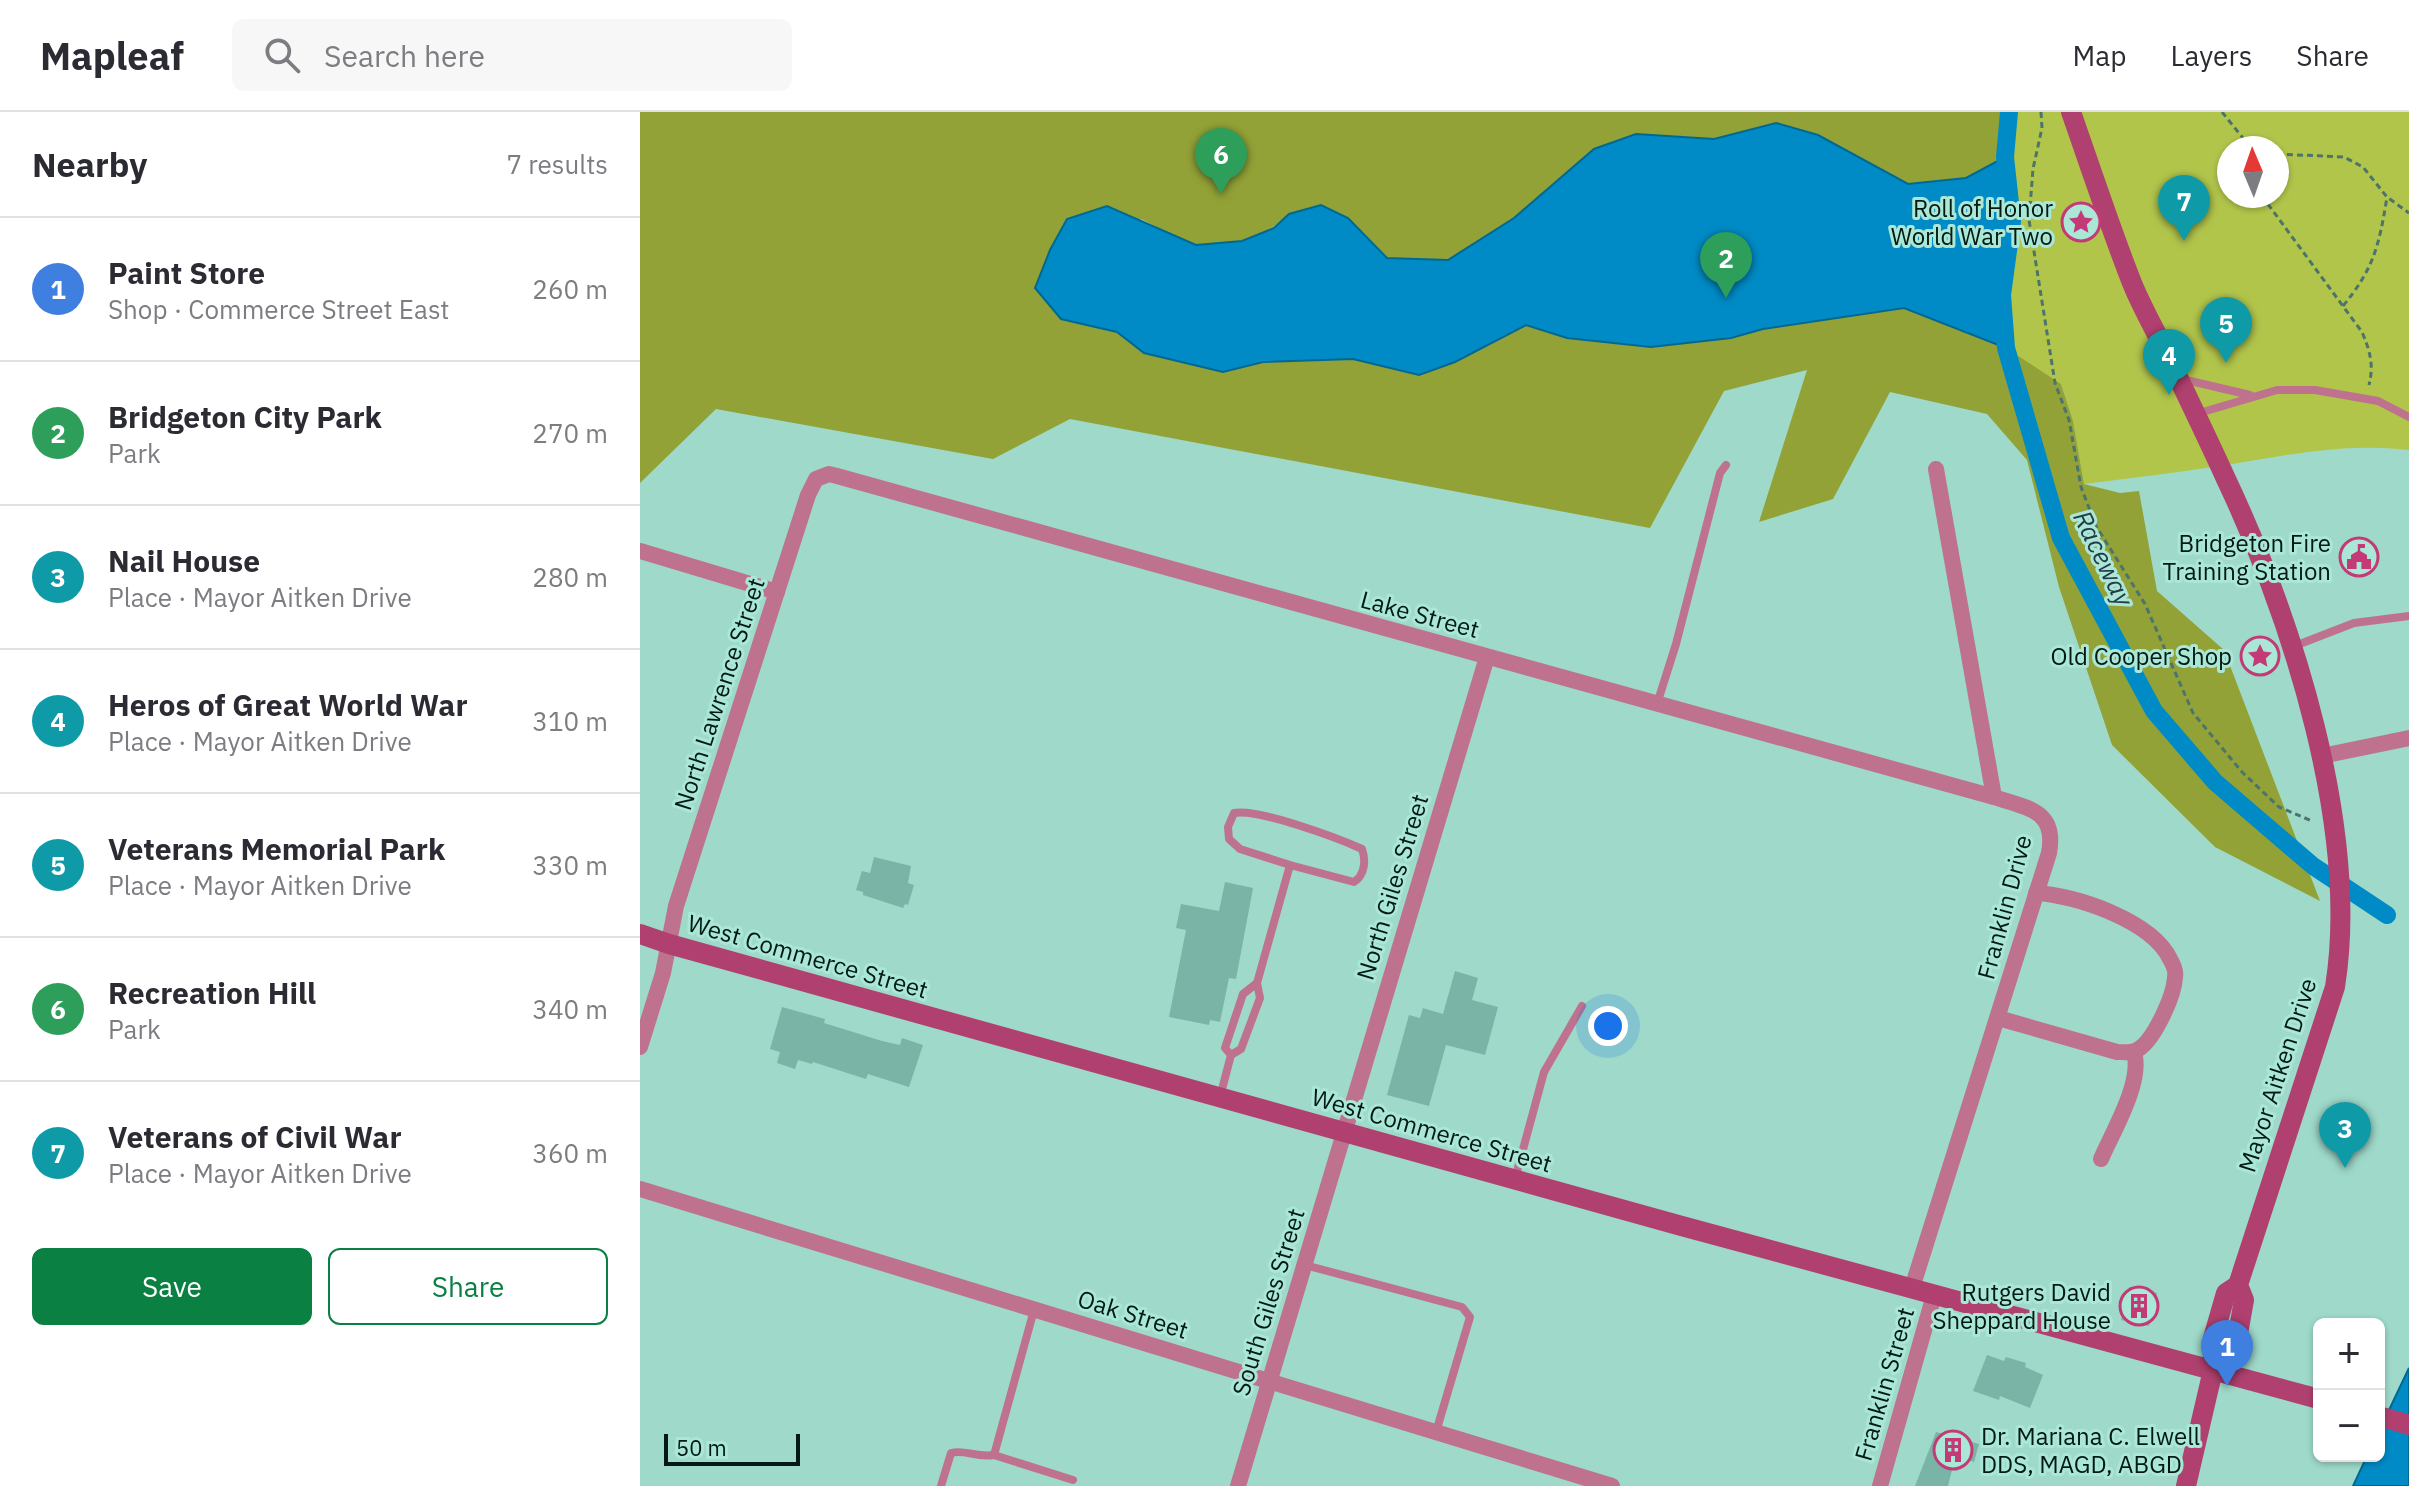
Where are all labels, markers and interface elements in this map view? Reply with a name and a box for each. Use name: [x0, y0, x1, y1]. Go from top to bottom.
search box: [232, 19, 792, 91]
text: Mapleaf: [40, 31, 184, 80]
icon: search: [260, 33, 304, 77]
text: Search here: [324, 36, 485, 75]
text: Map: [2072, 37, 2126, 74]
text: Layers: [2170, 37, 2252, 74]
text: Share: [2296, 37, 2369, 74]
pin: 6: [1195, 128, 1247, 194]
north arrow: [2217, 136, 2289, 208]
text: Nearby: [32, 142, 147, 186]
text: 7 results: [506, 147, 608, 181]
pin: 7: [2158, 175, 2210, 241]
place label: Roll of Honor World War Two: [1891, 192, 2053, 252]
place icon: Roll of Honor World War Two: [2060, 201, 2102, 243]
pin: 2: [1700, 232, 1752, 298]
text: Paint Store: [108, 253, 265, 292]
text: 1: [50, 272, 66, 306]
text: 260 m: [532, 272, 608, 306]
text: Shop · Commerce Street East: [108, 292, 449, 326]
pin: 5: [2200, 297, 2252, 363]
pin: 4: [2143, 329, 2195, 395]
text: Bridgeton City Park: [108, 397, 382, 436]
text: 2: [50, 416, 66, 450]
text: 270 m: [532, 416, 608, 450]
text: Park: [108, 436, 161, 470]
water label: Raceway: [2066, 504, 2142, 613]
place label: Bridgeton Fire Training Station: [2163, 527, 2331, 587]
public building icon: Bridgeton Fire Training Station: [2338, 536, 2380, 578]
text: Nail House: [108, 541, 260, 580]
text: 3: [50, 560, 66, 594]
text: 280 m: [532, 560, 608, 594]
street label: North Lawrence Street: [666, 574, 772, 814]
text: Place · Mayor Aitken Drive: [108, 580, 412, 614]
street label: Lake Street: [1357, 583, 1483, 645]
place icon: Old Cooper Shop: [2239, 635, 2281, 677]
place label: Old Cooper Shop: [2051, 640, 2232, 672]
text: Heros of Great World War: [108, 685, 468, 724]
text: 4: [50, 704, 66, 738]
text: 310 m: [532, 704, 608, 738]
text: Place · Mayor Aitken Drive: [108, 724, 412, 758]
street label: North Giles Street: [1349, 790, 1435, 984]
text: Veterans Memorial Park: [108, 829, 445, 868]
street label: Franklin Drive: [1969, 831, 2039, 983]
text: 5: [50, 848, 66, 882]
text: 330 m: [532, 848, 608, 882]
text: Place · Mayor Aitken Drive: [108, 868, 412, 902]
street label: West Commerce Street: [684, 906, 932, 1006]
text: Recreation Hill: [108, 973, 316, 1012]
street label: Mayor Aitken Drive: [2231, 974, 2323, 1176]
text: 6: [50, 992, 66, 1026]
text: 340 m: [532, 992, 608, 1026]
your location: [1588, 1006, 1628, 1046]
text: Park: [108, 1012, 161, 1046]
street label: West Commerce Street: [1308, 1080, 1556, 1180]
pin: 3: [2319, 1102, 2371, 1168]
text: Veterans of Civil War: [108, 1117, 402, 1156]
text: 7: [50, 1136, 66, 1170]
text: 360 m: [532, 1136, 608, 1170]
text: Place · Mayor Aitken Drive: [108, 1156, 412, 1190]
street label: South Giles Street: [1224, 1204, 1312, 1400]
button: Save: [32, 1248, 312, 1325]
button: Share: [328, 1248, 608, 1325]
place label: Rutgers David Sheppard House: [1932, 1276, 2111, 1336]
street label: Oak Street: [1074, 1282, 1192, 1346]
building icon: Rutgers David Sheppard House: [2118, 1285, 2160, 1327]
street label: Franklin Street: [1847, 1303, 1921, 1465]
map controls: [2313, 1318, 2385, 1462]
button: +: [2313, 1318, 2385, 1390]
pin: 1: [2201, 1320, 2253, 1386]
button: −: [2313, 1390, 2385, 1462]
place label: Dr. Mariana C. Elwell DDS, MAGD, ABGD: [1981, 1420, 2200, 1480]
building icon: Dr. Mariana C. Elwell DDS, MAGD, ABGD: [1932, 1429, 1974, 1471]
scale bar: [664, 1430, 800, 1466]
text: 50 m: [676, 1433, 727, 1462]

